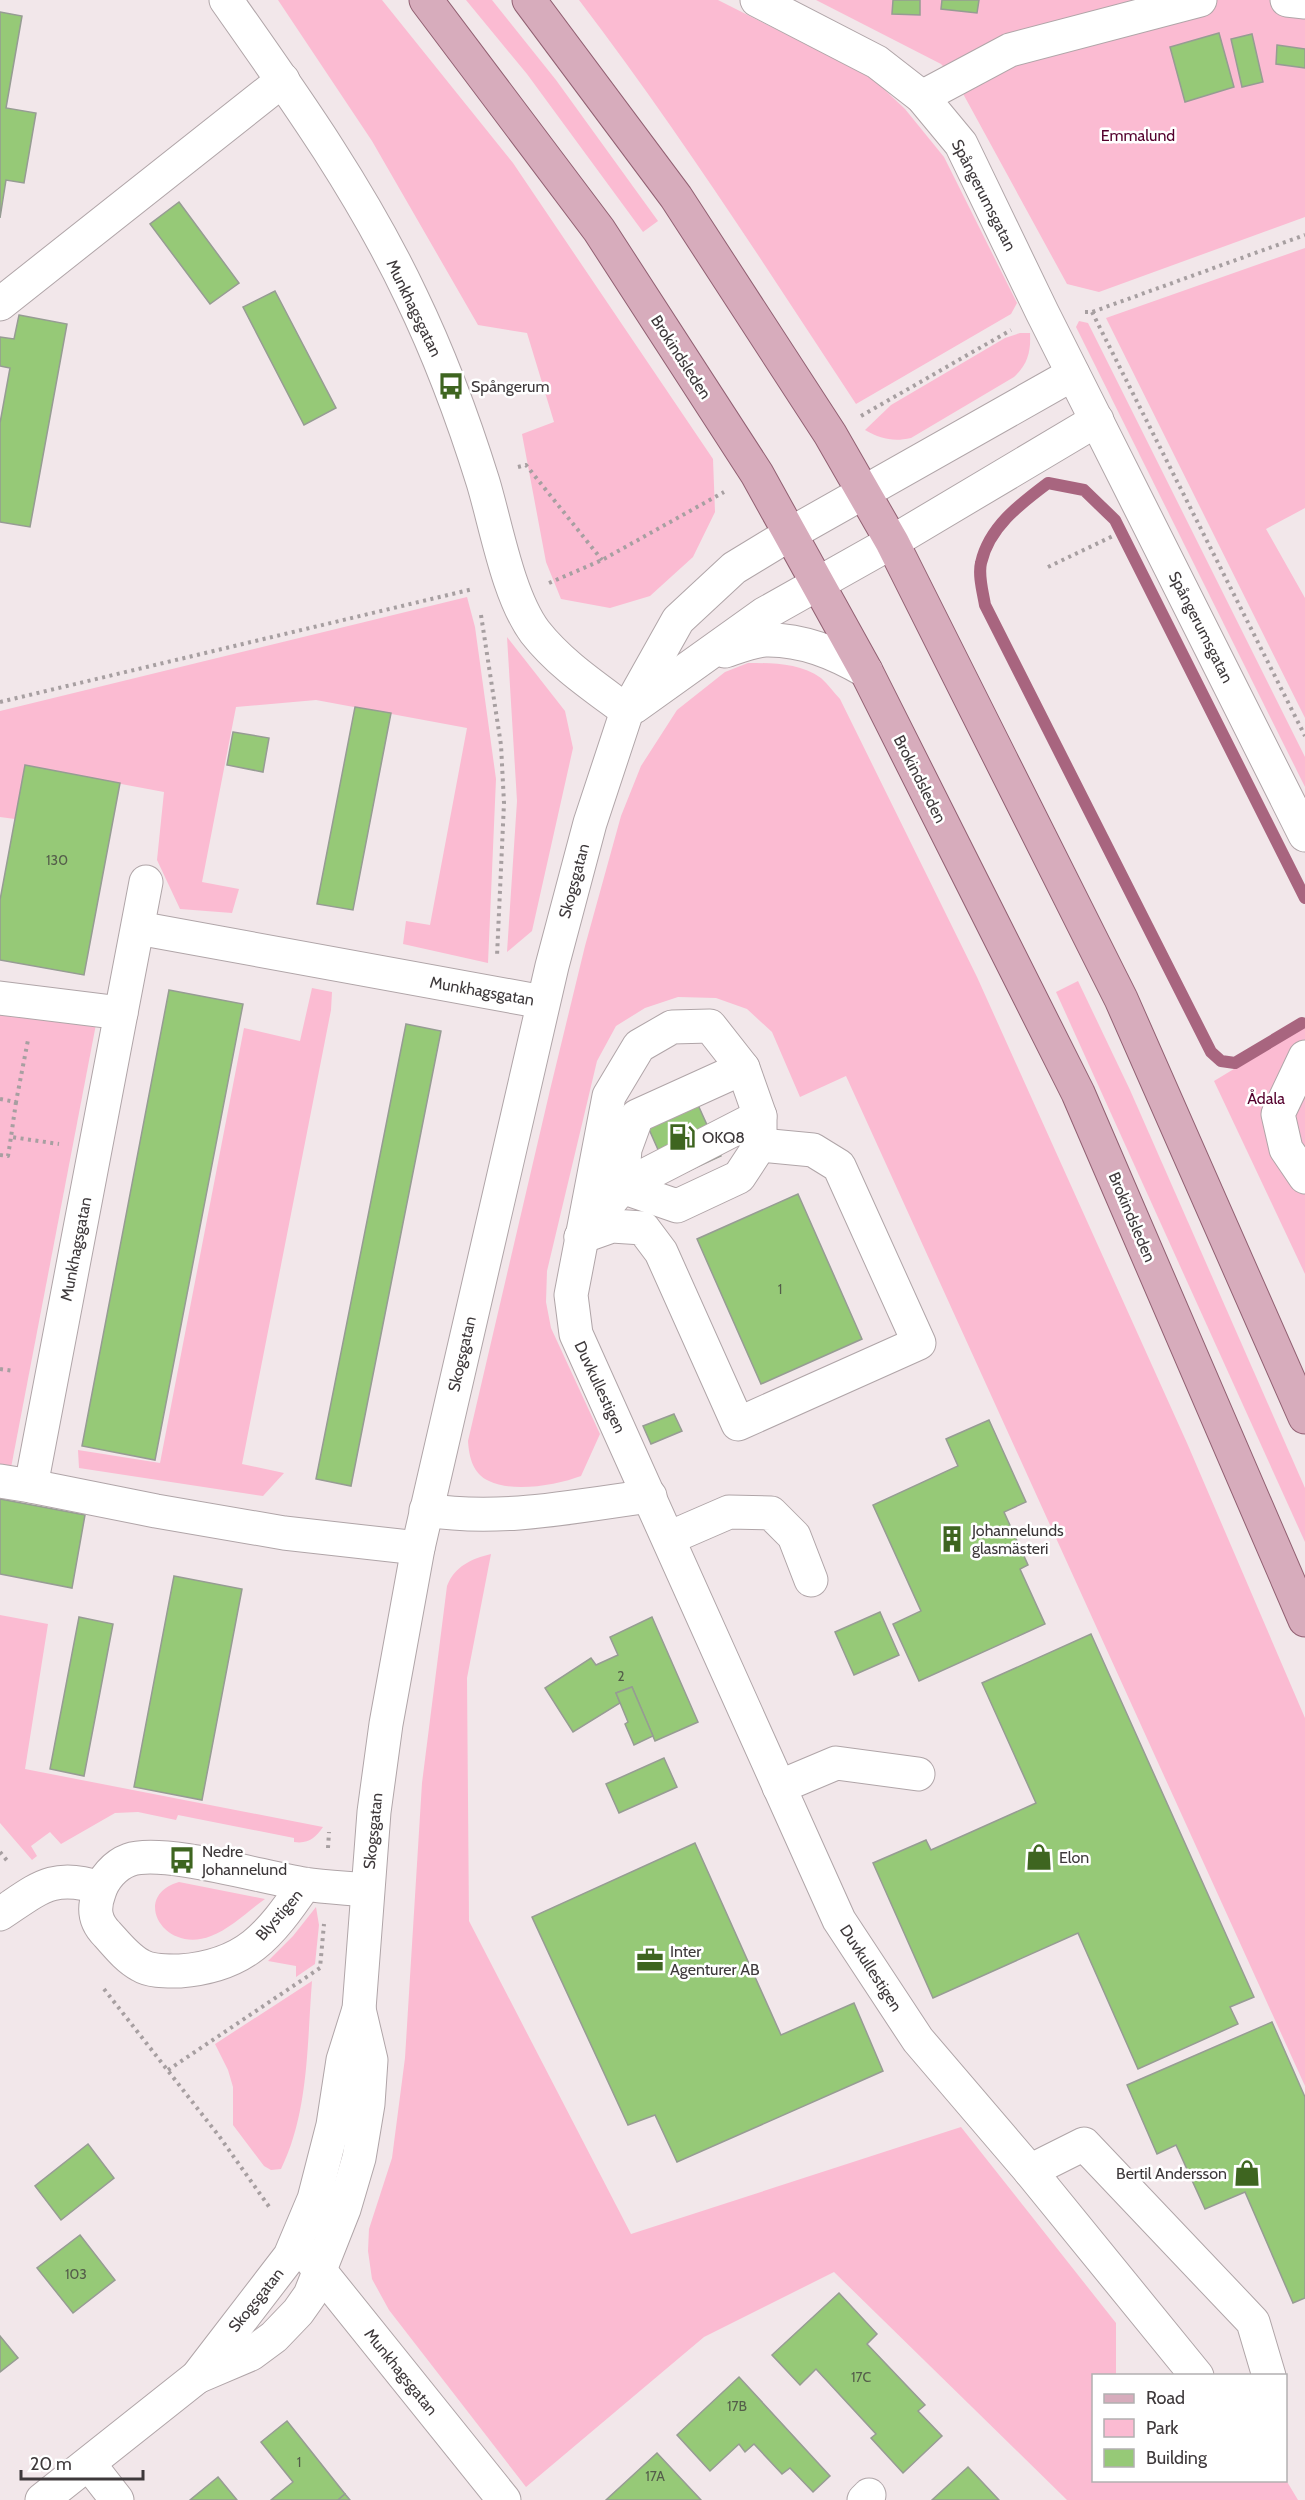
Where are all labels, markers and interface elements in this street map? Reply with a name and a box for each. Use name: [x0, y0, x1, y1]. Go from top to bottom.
park label: Emmalund: [1101, 126, 1175, 145]
street label: Spångerumsgatan: [948, 136, 1020, 254]
street label: Munkhagsgatan: [382, 256, 446, 360]
street label: Brokindsleden: [647, 312, 715, 402]
bus stop icon: Spångerum: [436, 371, 466, 401]
place label: Spångerum: [471, 377, 549, 396]
street label: Spångerumsgatan: [1165, 568, 1237, 686]
street label: Brokindsleden: [890, 732, 950, 826]
street label: Skogsgatan: [555, 841, 593, 921]
house number: 130: [46, 851, 68, 869]
street label: Munkhagsgatan: [428, 972, 536, 1010]
park label: Ådala: [1247, 1089, 1285, 1108]
fuel station icon: OKQ8: [667, 1122, 697, 1152]
place label: OKQ8: [702, 1128, 745, 1147]
street label: Brokindsleden: [1104, 1169, 1160, 1265]
street label: Munkhagsgatan: [57, 1195, 95, 1303]
house number: 1: [778, 1280, 782, 1298]
street label: Skogsgatan: [444, 1314, 480, 1394]
street label: Duvkullestigen: [570, 1338, 630, 1436]
place label: Johannelunds glasmästeri: [971, 1521, 1064, 1558]
building icon: Johannelunds glasmästeri: [937, 1524, 967, 1554]
house number: 2: [617, 1667, 625, 1685]
street label: Skogsgatan: [360, 1792, 386, 1870]
place label: Nedre Johannelund: [201, 1842, 287, 1879]
shop icon: Elon: [1024, 1842, 1054, 1872]
bus stop icon: Nedre Johannelund: [167, 1845, 197, 1875]
place label: Elon: [1059, 1848, 1089, 1867]
street label: Blystigen: [252, 1885, 306, 1944]
street label: Duvkullestigen: [836, 1921, 906, 2015]
place label: Inter Agenturer AB: [670, 1942, 760, 1979]
office icon: Inter Agenturer AB: [635, 1945, 665, 1975]
shop icon: Bertil Andersson: [1232, 2158, 1262, 2188]
place label: Bertil Andersson: [1116, 2164, 1227, 2183]
street label: Skogsgatan: [224, 2264, 288, 2336]
house number: 103: [65, 2265, 87, 2283]
street label: Munkhagsgatan: [360, 2325, 442, 2419]
house number: 17C: [851, 2368, 871, 2386]
legend: [1092, 2374, 1287, 2482]
text: Road: [1146, 2387, 1185, 2409]
house number: 17B: [727, 2397, 747, 2415]
text: Park: [1146, 2417, 1179, 2439]
scale bar: [21, 2443, 142, 2481]
text: Building: [1146, 2447, 1208, 2469]
text: 20 m: [30, 2453, 72, 2475]
house number: 1: [297, 2453, 301, 2471]
house number: 17A: [645, 2467, 665, 2485]

